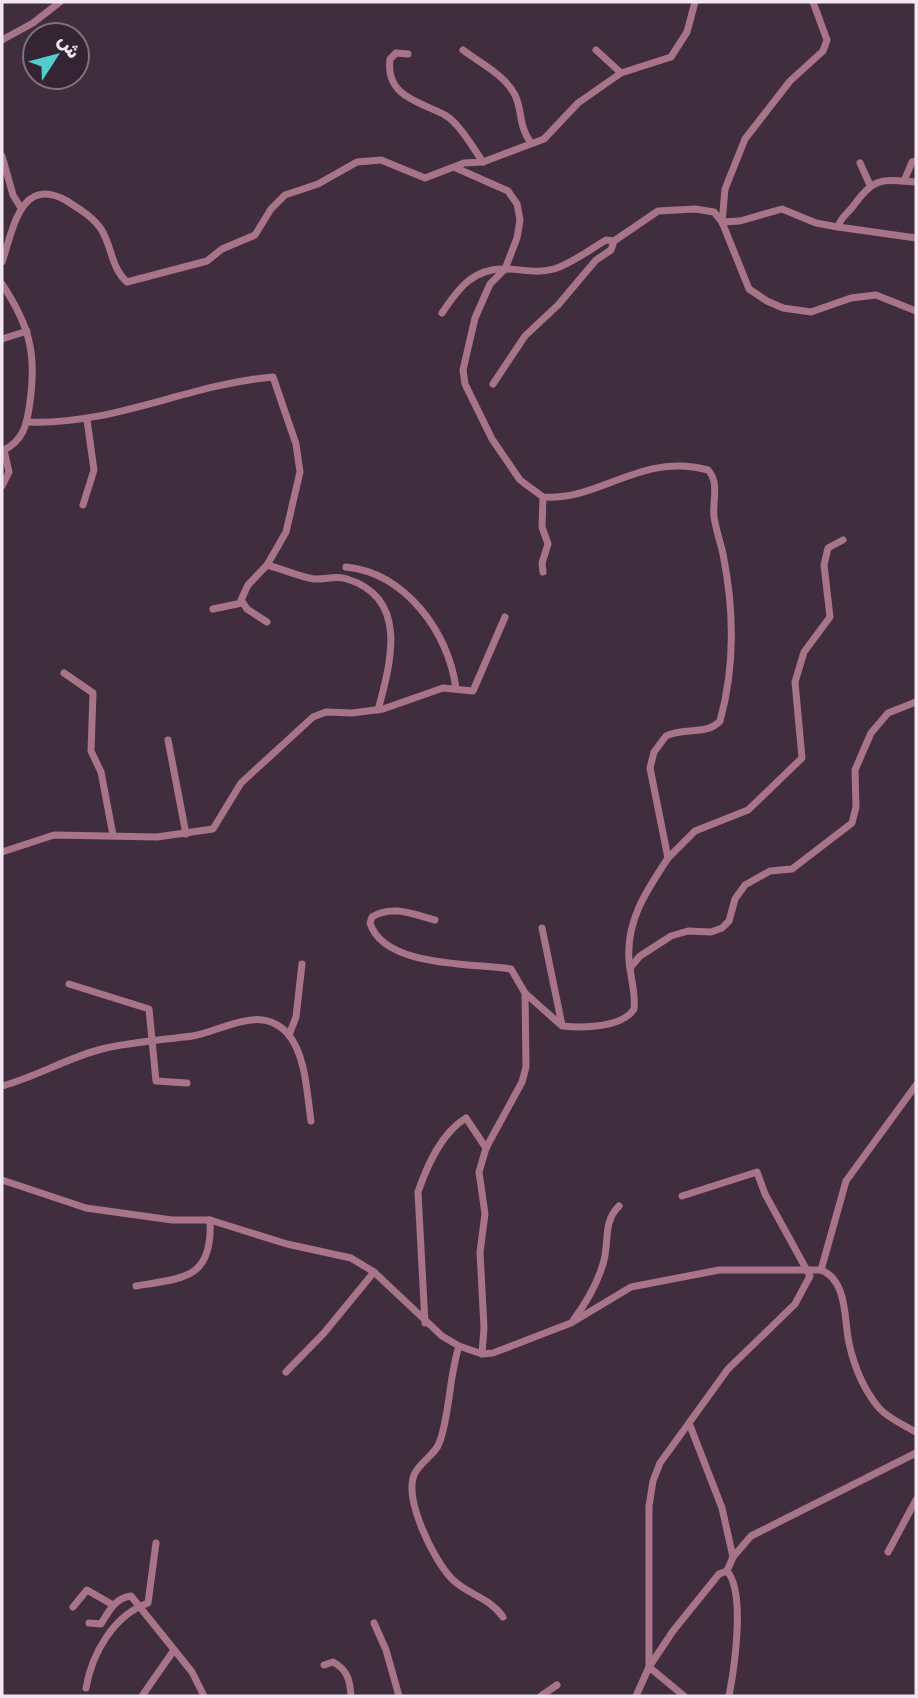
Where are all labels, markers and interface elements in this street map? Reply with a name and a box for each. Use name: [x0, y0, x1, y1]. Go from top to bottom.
north arrow: [21, 21, 91, 91]
text: ش: [53, 30, 86, 63]

